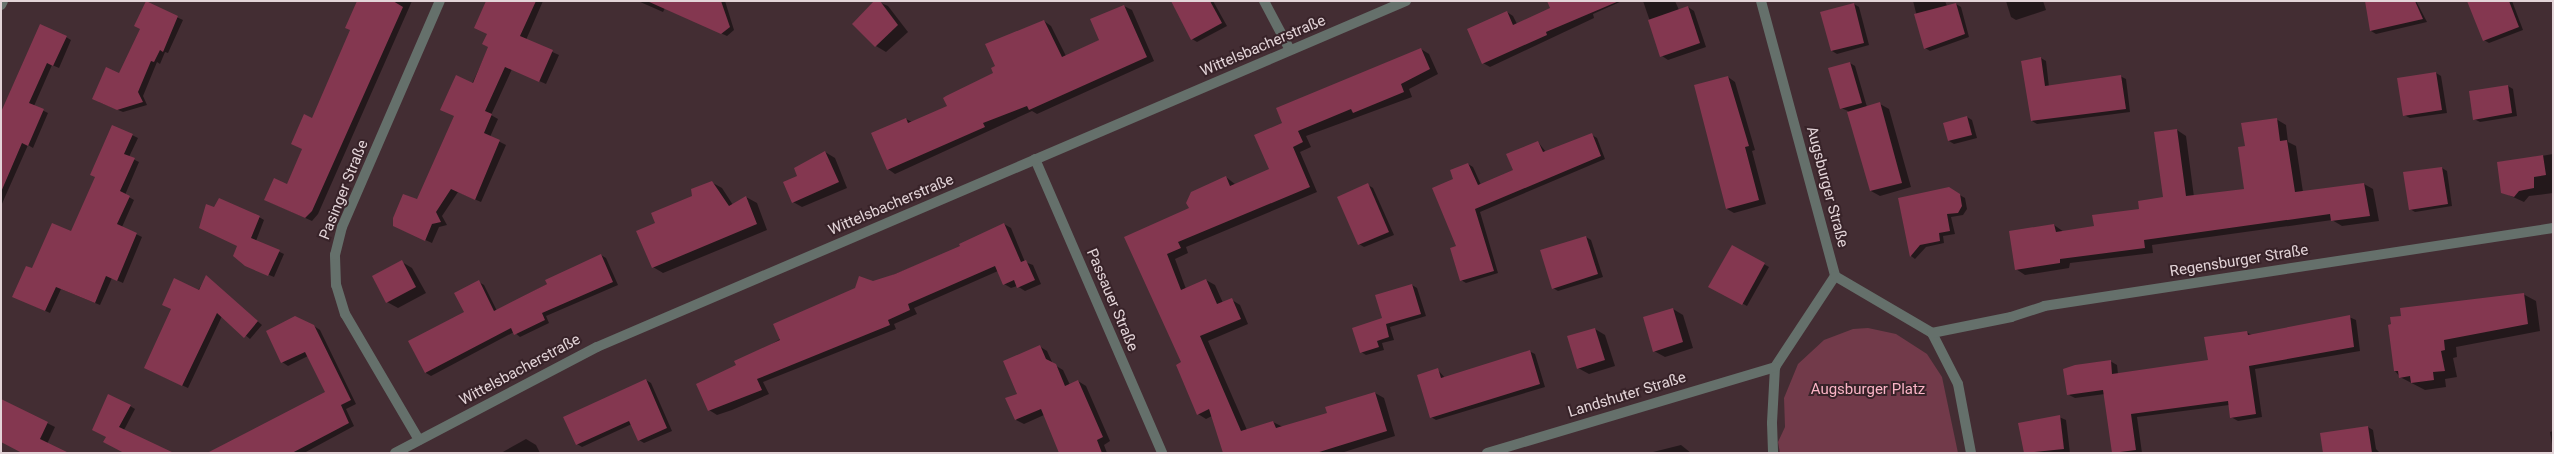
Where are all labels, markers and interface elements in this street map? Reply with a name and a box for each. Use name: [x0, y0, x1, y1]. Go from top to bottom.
street label: Wittelsbacherstraße: [1198, 11, 1328, 81]
street label: Augsburger Straße: [1802, 124, 1852, 250]
street label: Pasinger Straße: [316, 137, 372, 243]
street label: Wittelsbacherstraße: [826, 170, 956, 240]
street label: Regensburger Straße: [2168, 241, 2310, 281]
street label: Passauer Straße: [1082, 246, 1142, 354]
street label: Wittelsbacherstraße: [456, 331, 584, 409]
street label: Landshuter Straße: [1566, 368, 1688, 422]
park label: Augsburger Platz: [1811, 381, 1925, 399]

